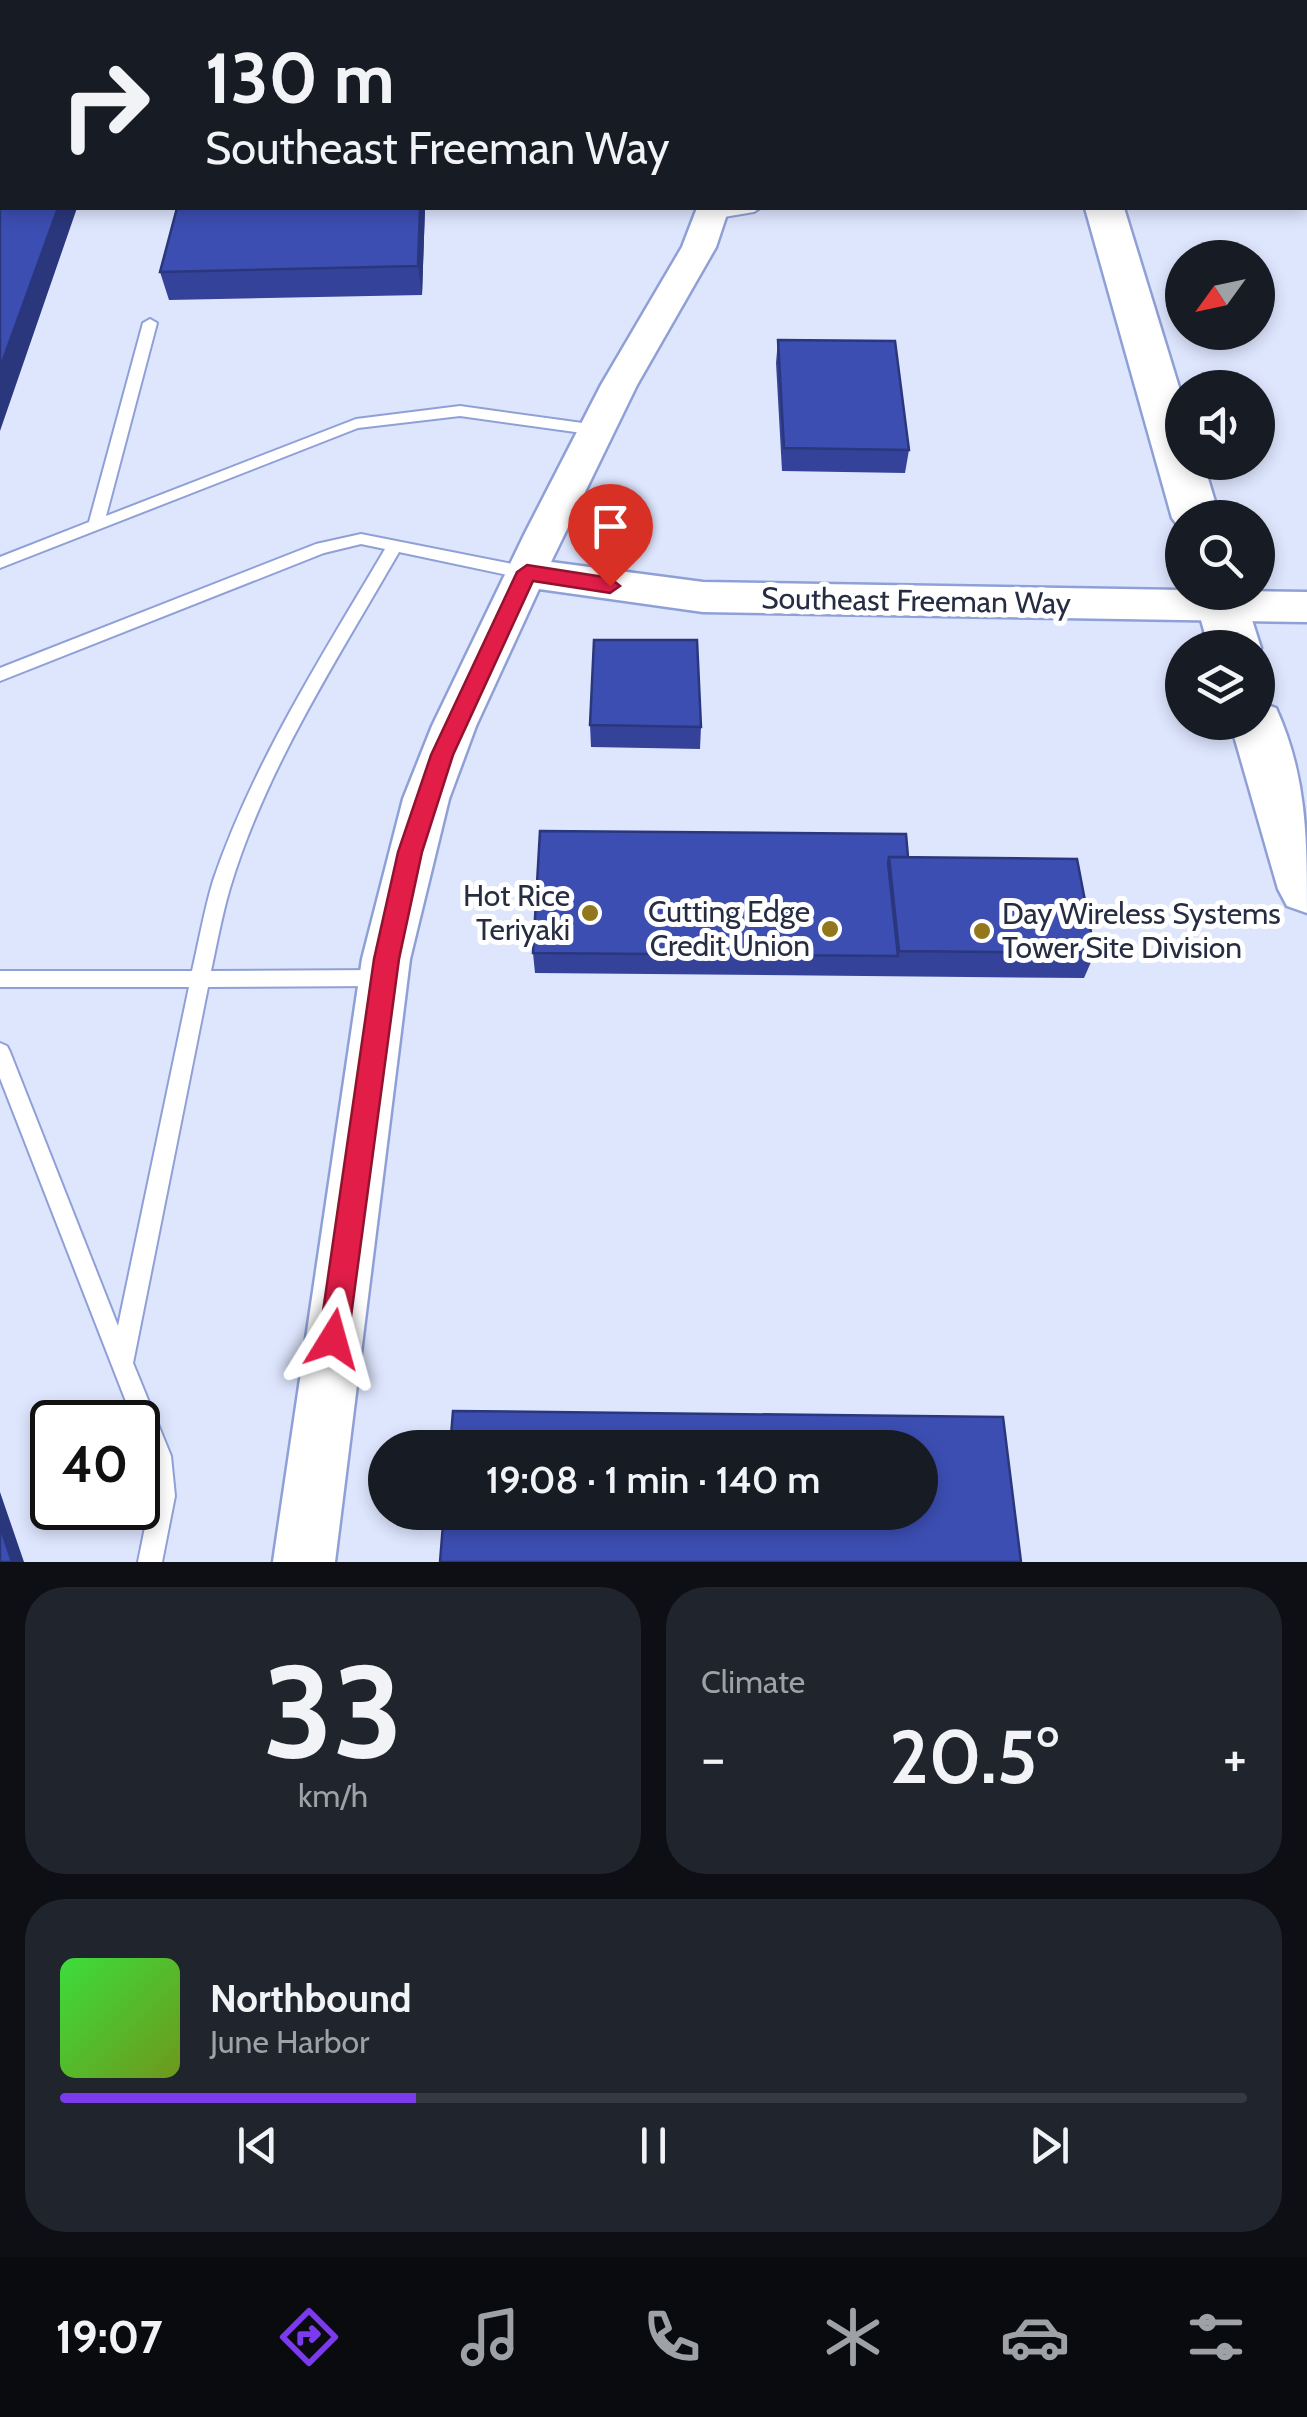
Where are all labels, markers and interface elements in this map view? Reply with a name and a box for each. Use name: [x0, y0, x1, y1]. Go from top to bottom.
text: 130 m: [205, 35, 395, 121]
icon: right: [40, 40, 170, 170]
text: Southeast Freeman Way: [205, 121, 670, 175]
north arrow: [1165, 240, 1275, 350]
map controls: [1165, 240, 1275, 740]
button: sound: [1165, 370, 1275, 480]
pin: [568, 484, 653, 587]
icon: arrive: [583, 499, 638, 554]
button: search: [1165, 500, 1275, 610]
street label: Southeast Freeman Way: [761, 579, 1071, 622]
button: layers: [1165, 630, 1275, 740]
place label: Hot Rice Teriyaki: [463, 877, 570, 948]
place label: Cutting Edge Credit Union: [648, 893, 810, 964]
place label: Day Wireless Systems Tower Site Division: [1002, 895, 1281, 966]
marker: Hot Rice Teriyaki: [579, 902, 601, 924]
marker: Cutting Edge Credit Union: [819, 918, 841, 940]
marker: Day Wireless Systems Tower Site Division: [971, 920, 993, 942]
position arrow: [281, 1287, 385, 1391]
speed limit sign: 40: [30, 1400, 160, 1530]
text: 19:08 · 1 min · 140 m: [486, 1456, 820, 1503]
text: 33: [263, 1632, 403, 1790]
text: Climate: [701, 1662, 805, 1701]
text: 20.5°: [889, 1711, 1059, 1802]
text: −: [701, 1724, 725, 1791]
text: +: [1223, 1724, 1247, 1791]
text: km/h: [298, 1776, 368, 1815]
text: Northbound: [210, 1975, 412, 2022]
text: June Harbor: [210, 2022, 369, 2061]
icon: previous: [230, 2118, 285, 2173]
icon: pause: [626, 2118, 681, 2173]
icon: next: [1022, 2118, 1077, 2173]
icon: directions: [274, 2302, 344, 2372]
icon: music: [455, 2302, 525, 2372]
icon: phone: [637, 2302, 707, 2372]
icon: climate: [818, 2302, 888, 2372]
icon: car: [1000, 2302, 1070, 2372]
icon: filters: [1181, 2302, 1251, 2372]
text: 19:07: [56, 2310, 162, 2364]

